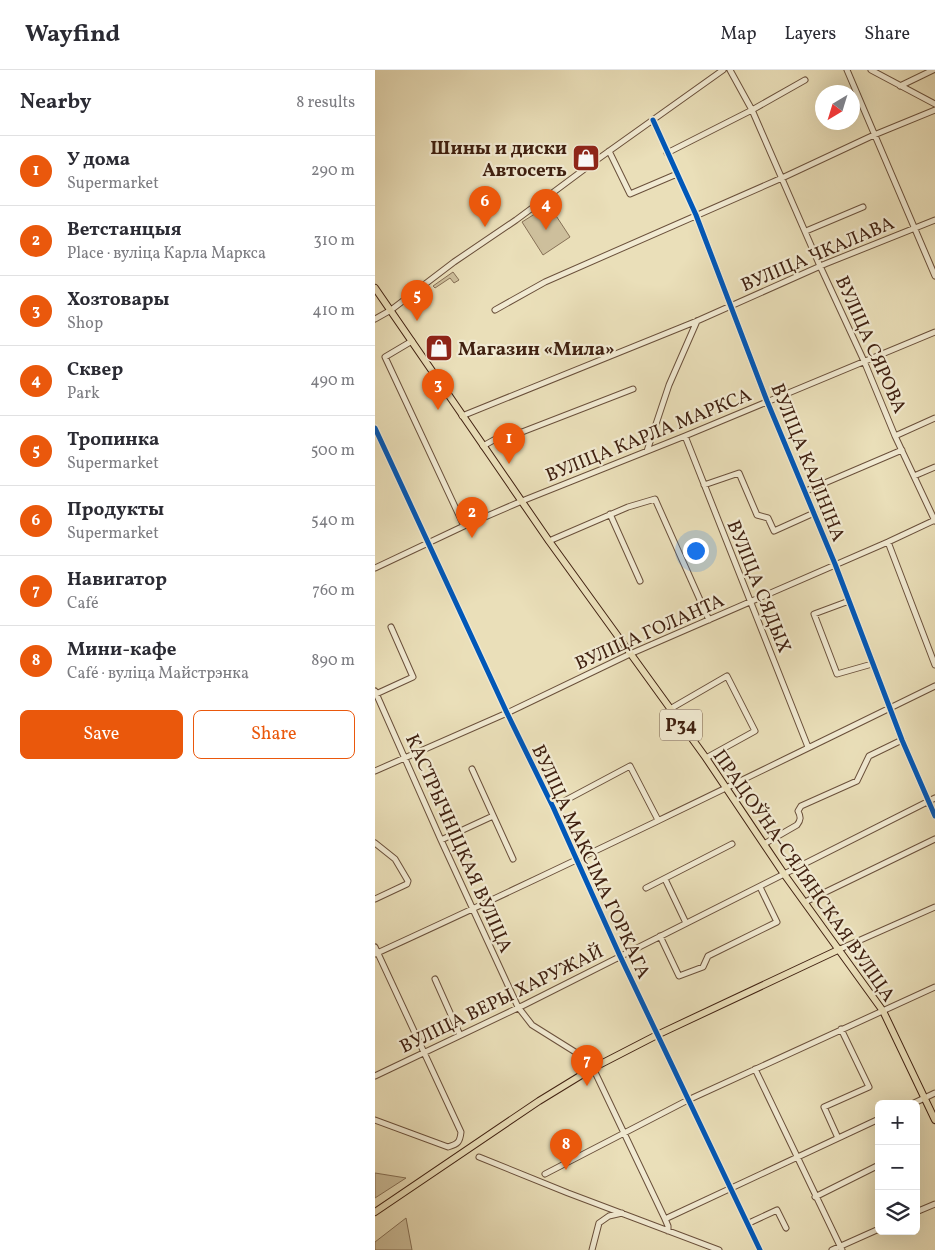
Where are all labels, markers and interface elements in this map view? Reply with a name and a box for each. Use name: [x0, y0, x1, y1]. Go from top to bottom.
text: Wayfind: [25, 18, 120, 52]
text: Map: [720, 22, 756, 47]
text: Layers: [784, 22, 836, 47]
text: Share: [864, 22, 910, 47]
north arrow: [815, 85, 860, 130]
text: Nearby: [20, 88, 91, 117]
text: 8 results: [296, 92, 355, 114]
place label: Шины и диски Автосеть: [430, 136, 567, 184]
shop icon: Шины и диски Автосеть: [571, 143, 601, 173]
text: У дома: [67, 147, 130, 173]
text: 1: [33, 160, 39, 182]
text: 290 m: [311, 160, 355, 182]
text: Supermarket: [67, 173, 159, 195]
pin: 6: [469, 186, 501, 227]
pin: 4: [530, 189, 562, 230]
street label: ВУЛІЦА ЧКАЛАВА: [737, 211, 898, 299]
text: Ветстанцыя: [67, 217, 181, 243]
text: 2: [32, 230, 40, 252]
text: 310 m: [314, 230, 355, 252]
text: Place · вуліца Карла Маркса: [67, 243, 266, 265]
street label: ВУЛІЦА СЯРОВА: [828, 272, 912, 418]
pin: 5: [401, 280, 433, 321]
text: Хозтовары: [67, 287, 169, 313]
text: 3: [32, 300, 40, 322]
text: 410 m: [312, 300, 355, 322]
text: Shop: [67, 313, 103, 335]
shop icon: Магазин «Мила»: [424, 333, 454, 363]
place label: Магазин «Мила»: [458, 337, 615, 363]
text: Сквер: [67, 357, 123, 383]
pin: 3: [422, 369, 454, 410]
text: 4: [31, 370, 41, 392]
text: 490 m: [310, 370, 355, 392]
street label: ВУЛІЦА КАЛІНІНА: [764, 380, 851, 546]
text: Park: [67, 383, 100, 405]
street label: ВУЛІЦА КАРЛА МАРКСА: [542, 383, 756, 489]
pin: 1: [493, 423, 525, 464]
text: Тропинка: [67, 427, 159, 453]
text: 5: [32, 440, 40, 462]
text: 500 m: [311, 440, 355, 462]
text: Supermarket: [67, 453, 159, 475]
text: Продукты: [67, 497, 164, 523]
pin: 2: [456, 497, 488, 538]
text: 6: [32, 510, 40, 532]
text: 540 m: [311, 510, 355, 532]
street label: ВУЛІЦА СЯДЫХ: [720, 516, 797, 657]
text: Supermarket: [67, 523, 159, 545]
your location: [683, 538, 709, 564]
text: Навигатор: [67, 567, 167, 593]
text: 7: [32, 580, 40, 602]
text: 760 m: [312, 580, 355, 602]
street label: ВУЛІЦА ГОЛАНТА: [571, 588, 729, 677]
text: Café: [67, 593, 98, 615]
text: Мини-кафе: [67, 637, 177, 663]
text: 8: [32, 650, 40, 672]
text: 890 m: [311, 650, 355, 672]
text: Café · вуліца Майстрэнка: [67, 663, 249, 685]
button: Save: [20, 710, 183, 759]
button: Share: [193, 710, 355, 759]
road number: Р34: [660, 710, 702, 740]
street label: КАСТРЫЧНІЦКАЯ ВУЛІЦА: [398, 730, 518, 957]
street label: ВУЛІЦА МАКСІМА ГОРКАГА: [524, 741, 656, 983]
street label: ПРАЦОЎНА-СЯЛЯНСКАЯ ВУЛІЦА: [706, 745, 901, 1008]
street label: ВУЛІЦА ВЕРЫ ХАРУЖАЙ: [396, 939, 608, 1060]
pin: 7: [571, 1045, 603, 1086]
map controls: [875, 1100, 920, 1235]
button: +: [875, 1100, 920, 1145]
pin: 8: [550, 1129, 582, 1170]
button: −: [875, 1145, 920, 1190]
button: layers: [875, 1190, 920, 1235]

